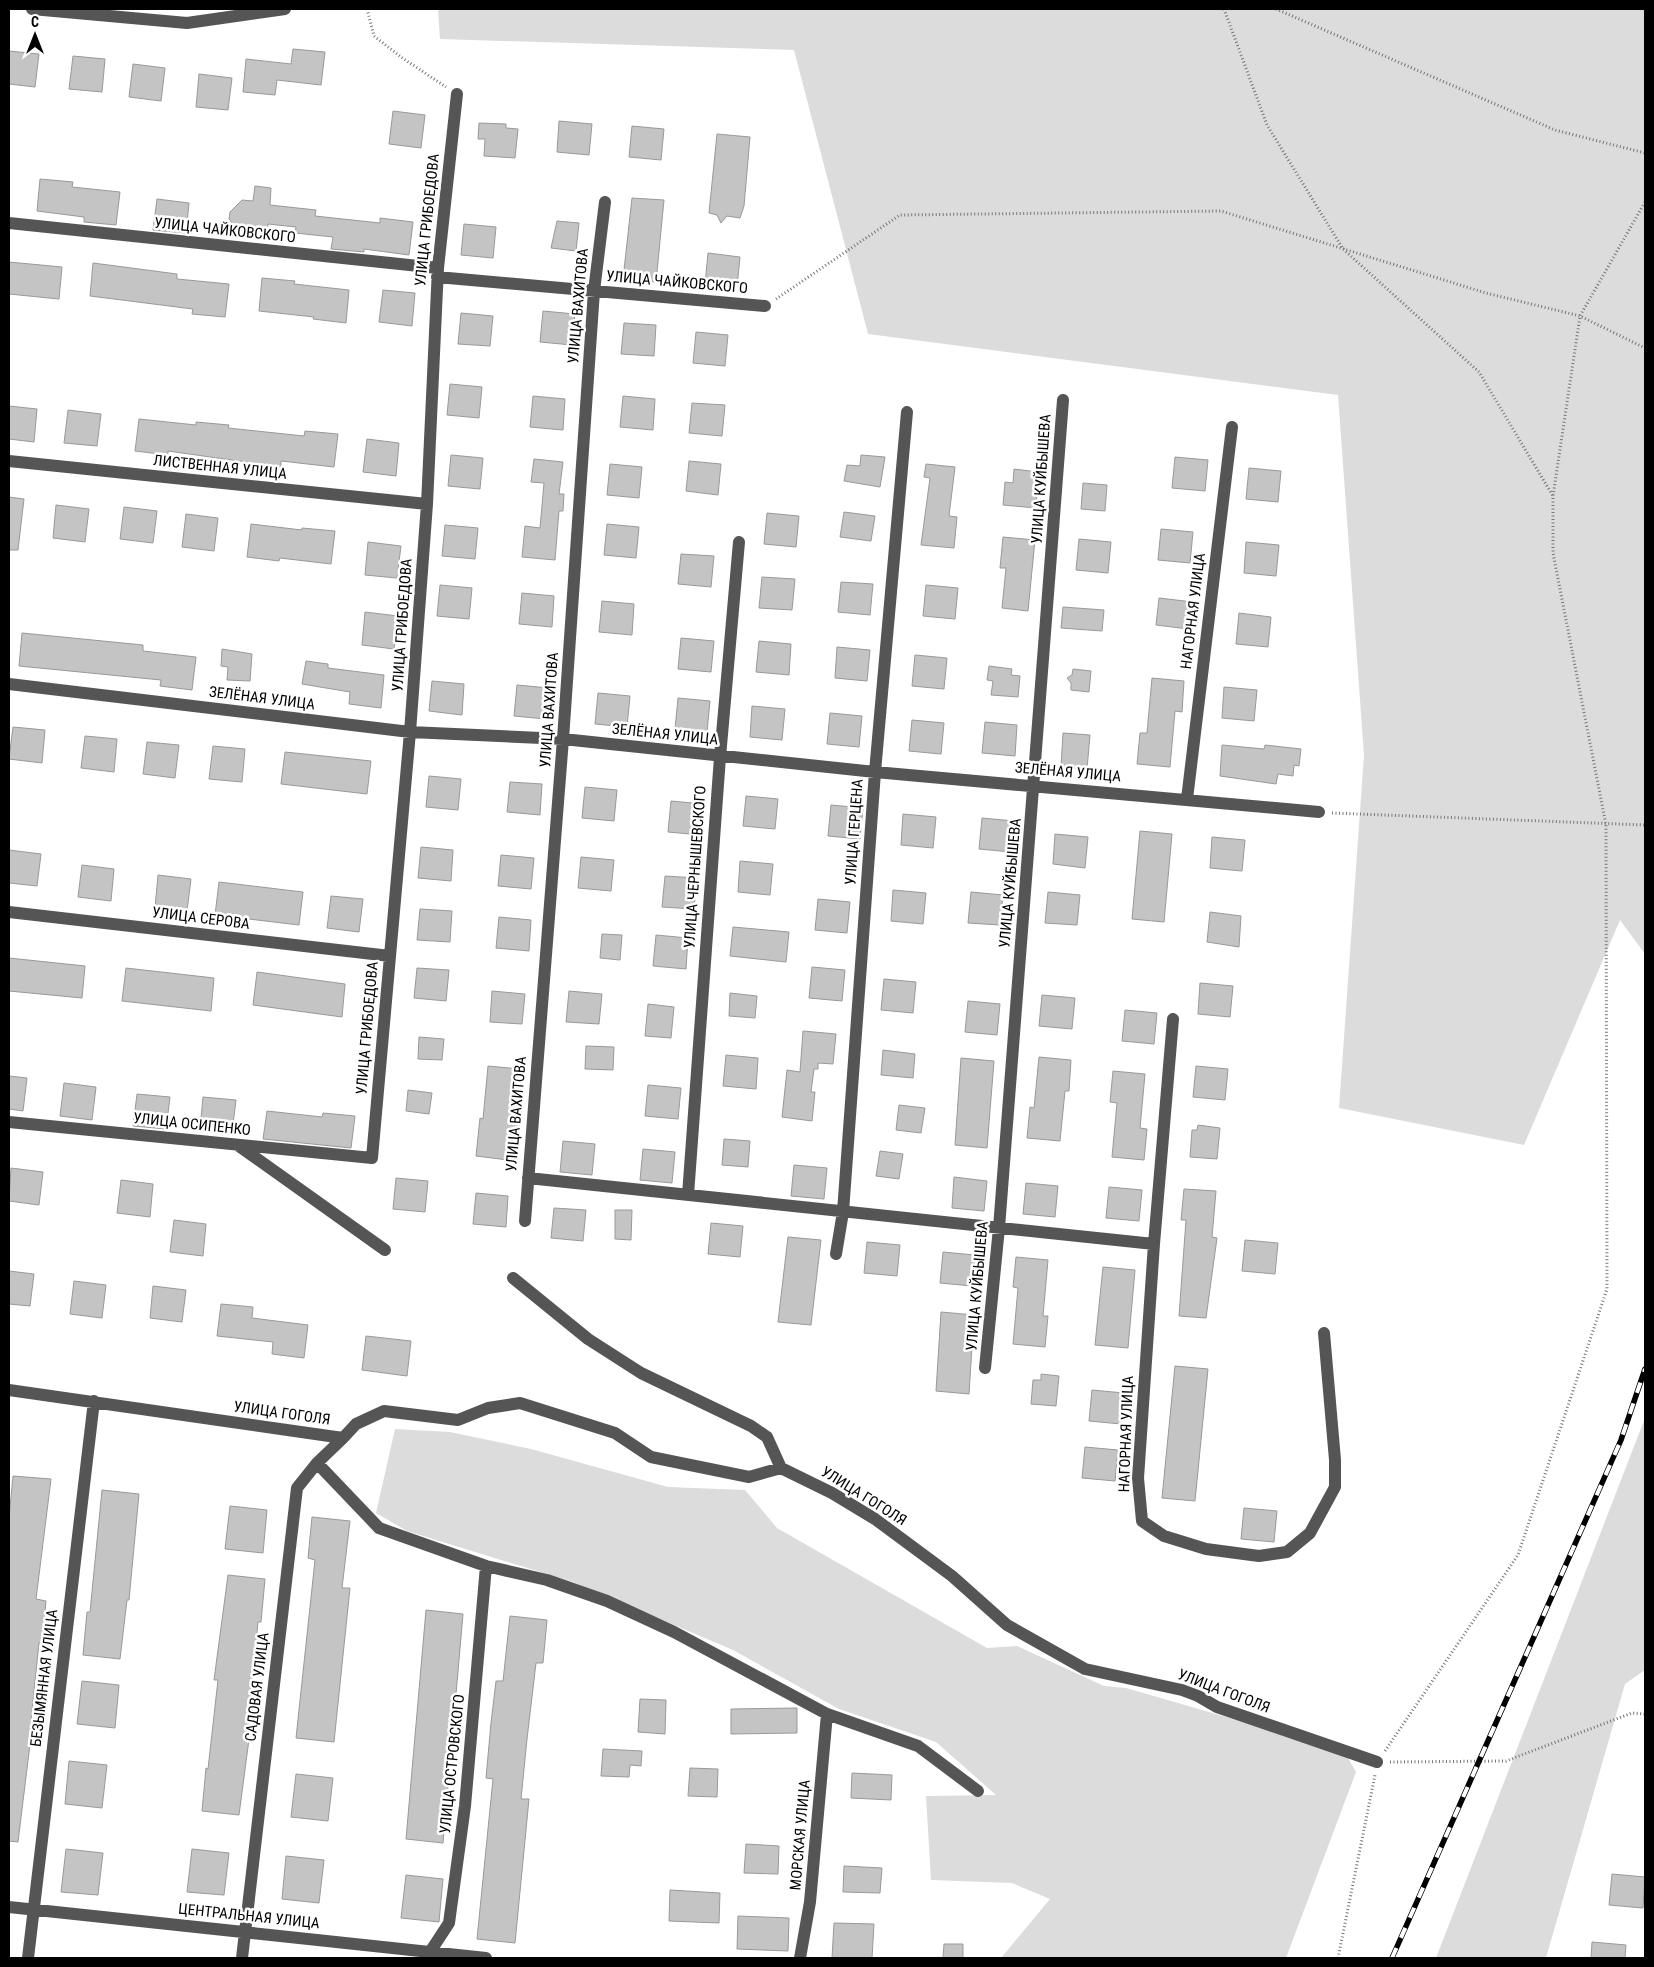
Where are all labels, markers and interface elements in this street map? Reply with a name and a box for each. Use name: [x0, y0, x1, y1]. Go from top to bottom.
north arrow: [10, 10, 60, 60]
text: С: [31, 14, 39, 30]
street label: УЛИЦА ГРИБОЕДОВА: [411, 152, 443, 287]
street label: УЛИЦА ЧАЙКОВСКОГО: [153, 214, 297, 246]
street label: УЛИЦА ВАХИТОВА: [564, 247, 592, 364]
street label: УЛИЦА ЧАЙКОВСКОГО: [605, 267, 749, 297]
street label: УЛИЦА КУЙБЫШЕВА: [1027, 413, 1055, 545]
street label: ЛИСТВЕННАЯ УЛИЦА: [152, 451, 288, 483]
street label: НАГОРНАЯ УЛИЦА: [1177, 552, 1209, 670]
street label: УЛИЦА ГРИБОЕДОВА: [388, 557, 416, 692]
street label: УЛИЦА ВАХИТОВА: [536, 651, 562, 768]
street label: ЗЕЛЁНАЯ УЛИЦА: [208, 683, 316, 713]
street label: ЗЕЛЁНАЯ УЛИЦА: [611, 719, 719, 749]
street label: ЗЕЛЁНАЯ УЛИЦА: [1014, 758, 1122, 786]
street label: УЛИЦА ГЕРЦЕНА: [841, 778, 867, 886]
street label: УЛИЦА ЧЕРНЫШЕВСКОГО: [680, 785, 710, 949]
street label: УЛИЦА КУЙБЫШЕВА: [995, 817, 1025, 949]
street label: УЛИЦА СЕРОВА: [151, 903, 251, 933]
street label: УЛИЦА ГРИБОЕДОВА: [352, 960, 382, 1095]
street label: УЛИЦА ВАХИТОВА: [502, 1055, 530, 1172]
street label: УЛИЦА ОСИПЕНКО: [132, 1109, 252, 1139]
street label: УЛИЦА КУЙБЫШЕВА: [962, 1220, 992, 1352]
street label: НАГОРНАЯ УЛИЦА: [1115, 1375, 1137, 1493]
street label: УЛИЦА ГОГОЛЯ: [233, 1397, 331, 1429]
street label: УЛИЦА ГОГОЛЯ: [818, 1463, 910, 1529]
street label: БЕЗЫМЯННАЯ УЛИЦА: [27, 1608, 61, 1748]
street label: САДОВАЯ УЛИЦА: [241, 1631, 273, 1742]
street label: УЛИЦА ГОГОЛЯ: [1175, 1665, 1273, 1717]
street label: УЛИЦА ОСТРОВСКОГО: [436, 1693, 468, 1835]
street label: МОРСКАЯ УЛИЦА: [786, 1779, 814, 1891]
street label: ЦЕНТРАЛЬНАЯ УЛИЦА: [177, 1900, 321, 1932]

